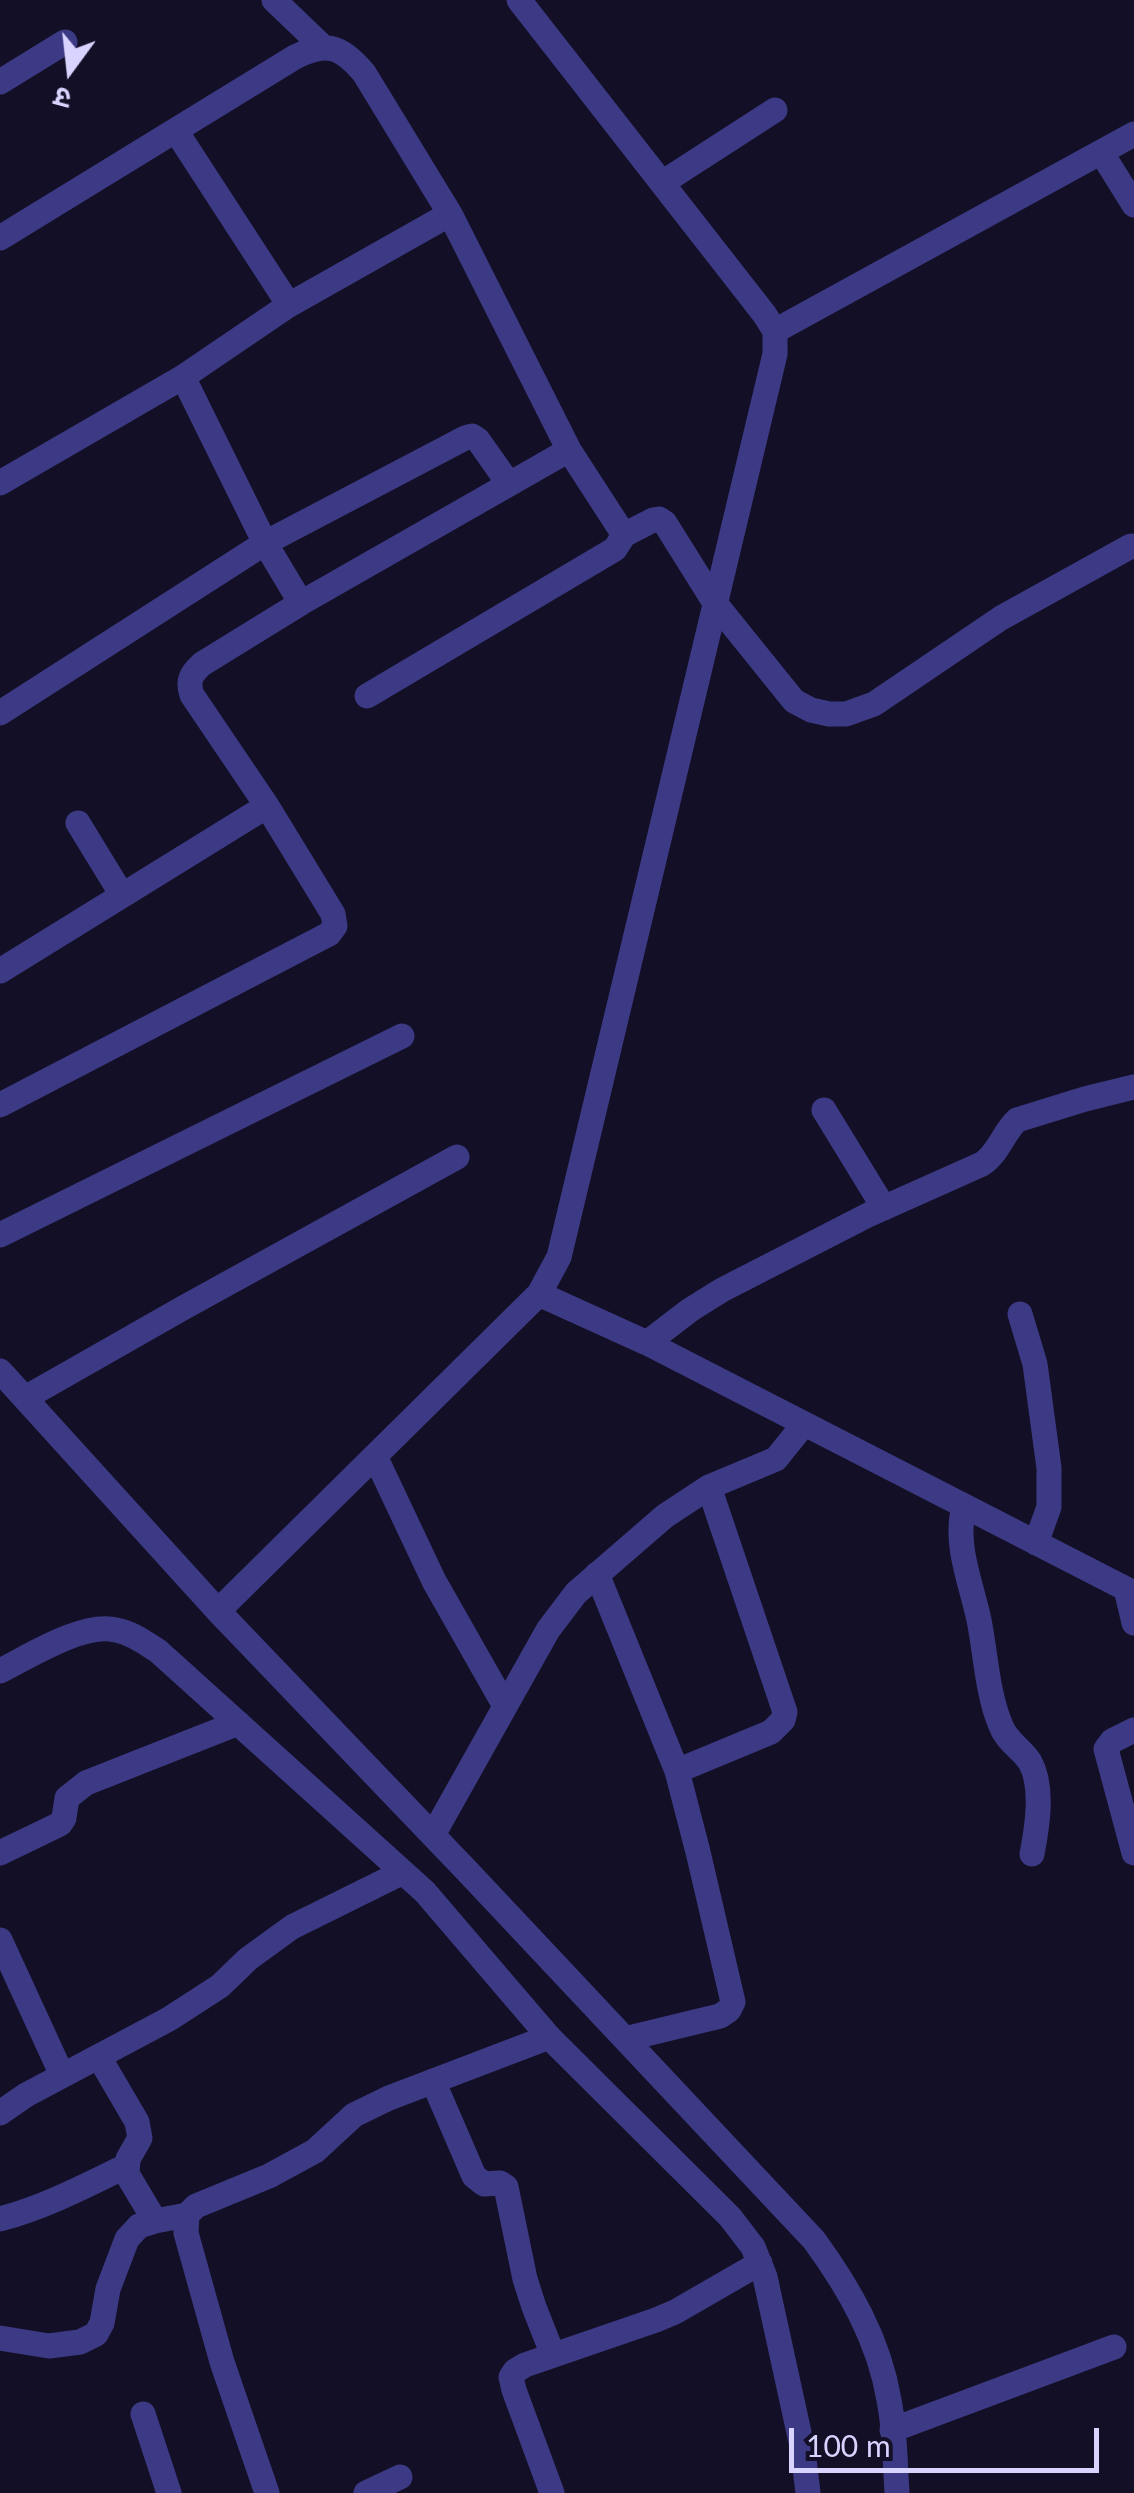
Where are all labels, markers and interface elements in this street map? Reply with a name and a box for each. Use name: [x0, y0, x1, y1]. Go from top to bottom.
north arrow: [20, 20, 120, 120]
text: उ: [50, 80, 75, 118]
scale bar: [794, 2408, 1104, 2470]
text: 100 m: [806, 2427, 891, 2463]

